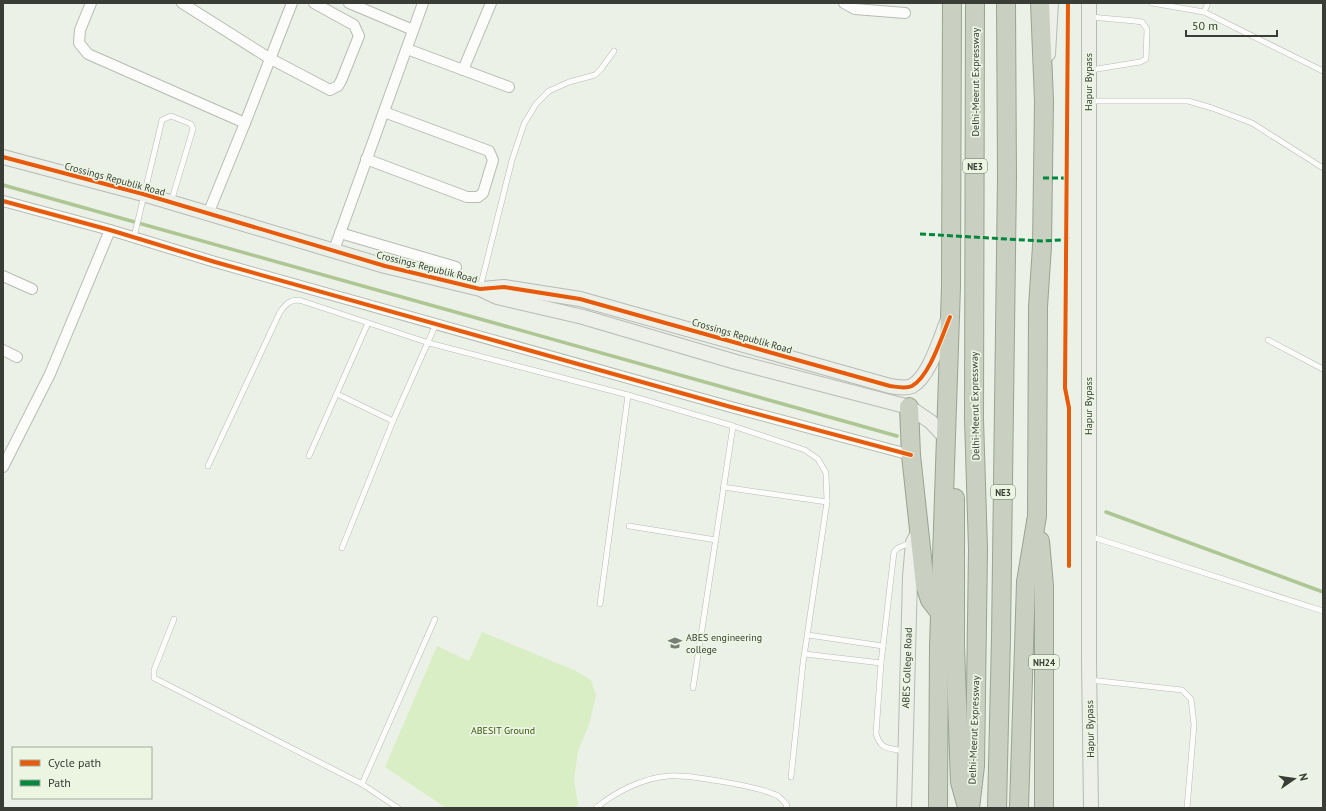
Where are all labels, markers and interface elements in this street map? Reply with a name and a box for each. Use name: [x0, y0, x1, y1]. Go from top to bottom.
scale bar: [1186, 12, 1277, 38]
text: 50 m: [1192, 18, 1218, 33]
street label: Delhi-Meerut Expressway: [969, 27, 982, 136]
street label: Hapur Bypass: [1082, 53, 1095, 111]
street label: Crossings Republik Road: [63, 159, 167, 199]
road number: NE3: [963, 159, 987, 173]
street label: Crossings Republik Road: [375, 248, 479, 286]
street label: Crossings Republik Road: [690, 315, 794, 357]
street label: Delhi-Meerut Expressway: [968, 351, 982, 461]
street label: Hapur Bypass: [1082, 377, 1095, 435]
road number: NE3: [991, 485, 1015, 499]
street label: ABES College Road: [899, 627, 915, 709]
place label: ABES engineering college: [686, 631, 762, 656]
school or university icon: ABES engineering college: [667, 635, 683, 651]
road number: NH24: [1029, 655, 1059, 669]
street label: Delhi-Meerut Expressway: [966, 675, 982, 785]
street label: Hapur Bypass: [1083, 700, 1097, 758]
park label: ABESIT Ground: [471, 724, 535, 737]
legend: [12, 747, 152, 799]
text: Cycle path: [48, 755, 101, 770]
north arrow: [1274, 759, 1314, 799]
text: N: [1296, 772, 1311, 782]
text: Path: [48, 775, 71, 790]

